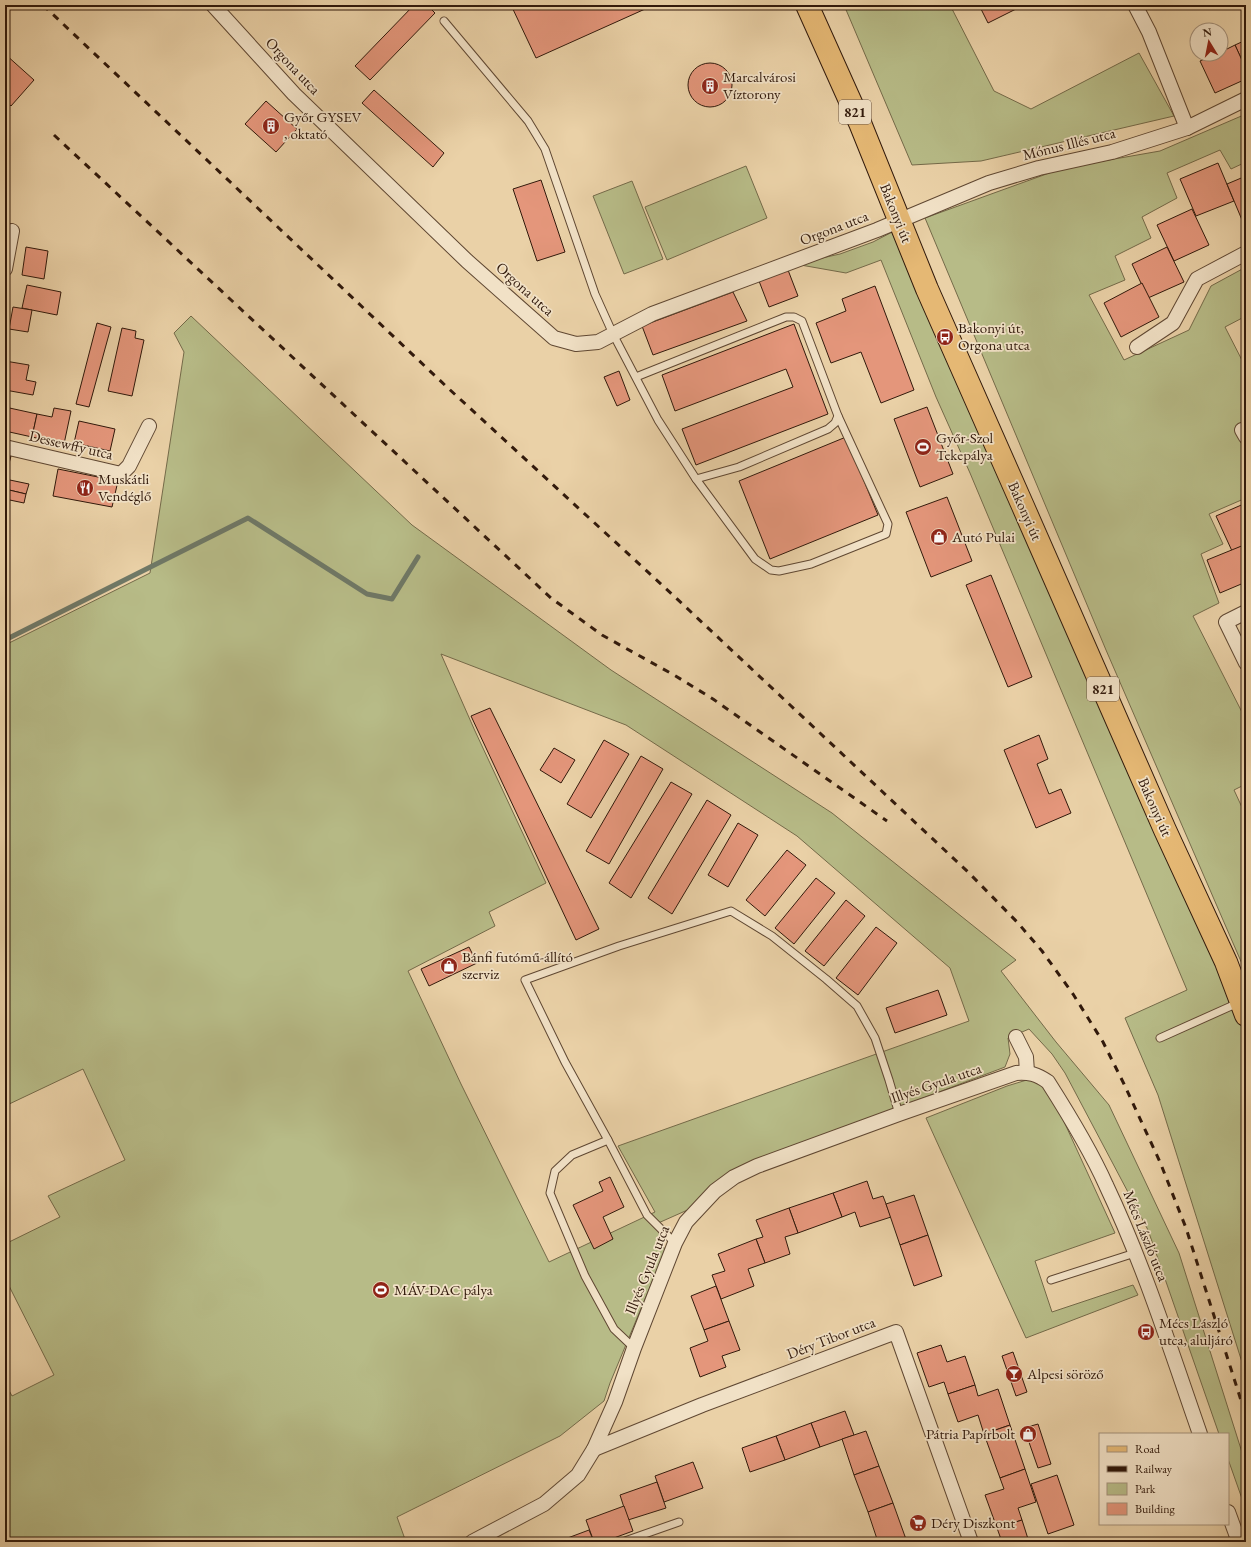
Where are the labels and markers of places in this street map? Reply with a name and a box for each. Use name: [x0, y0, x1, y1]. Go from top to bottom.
place label: Marcalvárosi Víztorony: [723, 67, 796, 103]
building icon: Marcalvárosi Víztorony: [700, 76, 720, 96]
place label: Győr GYSEV , oktató: [284, 107, 363, 143]
building icon: Győr GYSEV , oktató: [261, 116, 281, 136]
place label: Bakonyi út, Orgona utca: [958, 318, 1030, 354]
bus stop icon: Bakonyi út, Orgona utca: [935, 327, 955, 347]
place label: Győr-Szol Tekepálya: [936, 428, 994, 464]
sports icon: Győr-Szol Tekepálya: [913, 437, 933, 457]
place label: Muskátli Vendéglő: [98, 469, 151, 505]
restaurant icon: Muskátli Vendéglő: [75, 478, 95, 498]
shop icon: Autó Pulai: [929, 527, 949, 547]
place label: Autó Pulai: [951, 527, 1015, 546]
place label: Bánfi futómű-állító szerviz: [462, 947, 573, 983]
shop icon: Bánfi futómű-állító szerviz: [439, 956, 459, 976]
sports icon: MÁV-DAC pálya: [371, 1280, 391, 1300]
place label: MÁV-DAC pálya: [394, 1280, 493, 1299]
place label: Mécs László utca, aluljáró: [1159, 1313, 1233, 1349]
bus stop icon: Mécs László utca, aluljáró: [1136, 1322, 1156, 1342]
bar icon: Alpesi söröző: [1004, 1364, 1024, 1384]
place label: Alpesi söröző: [1026, 1364, 1104, 1383]
place label: Pátria Papírbolt: [926, 1424, 1015, 1443]
shop icon: Pátria Papírbolt: [1018, 1424, 1038, 1444]
supermarket icon: Déry Diszkont: [908, 1513, 928, 1533]
place label: Déry Diszkont: [931, 1513, 1016, 1532]

